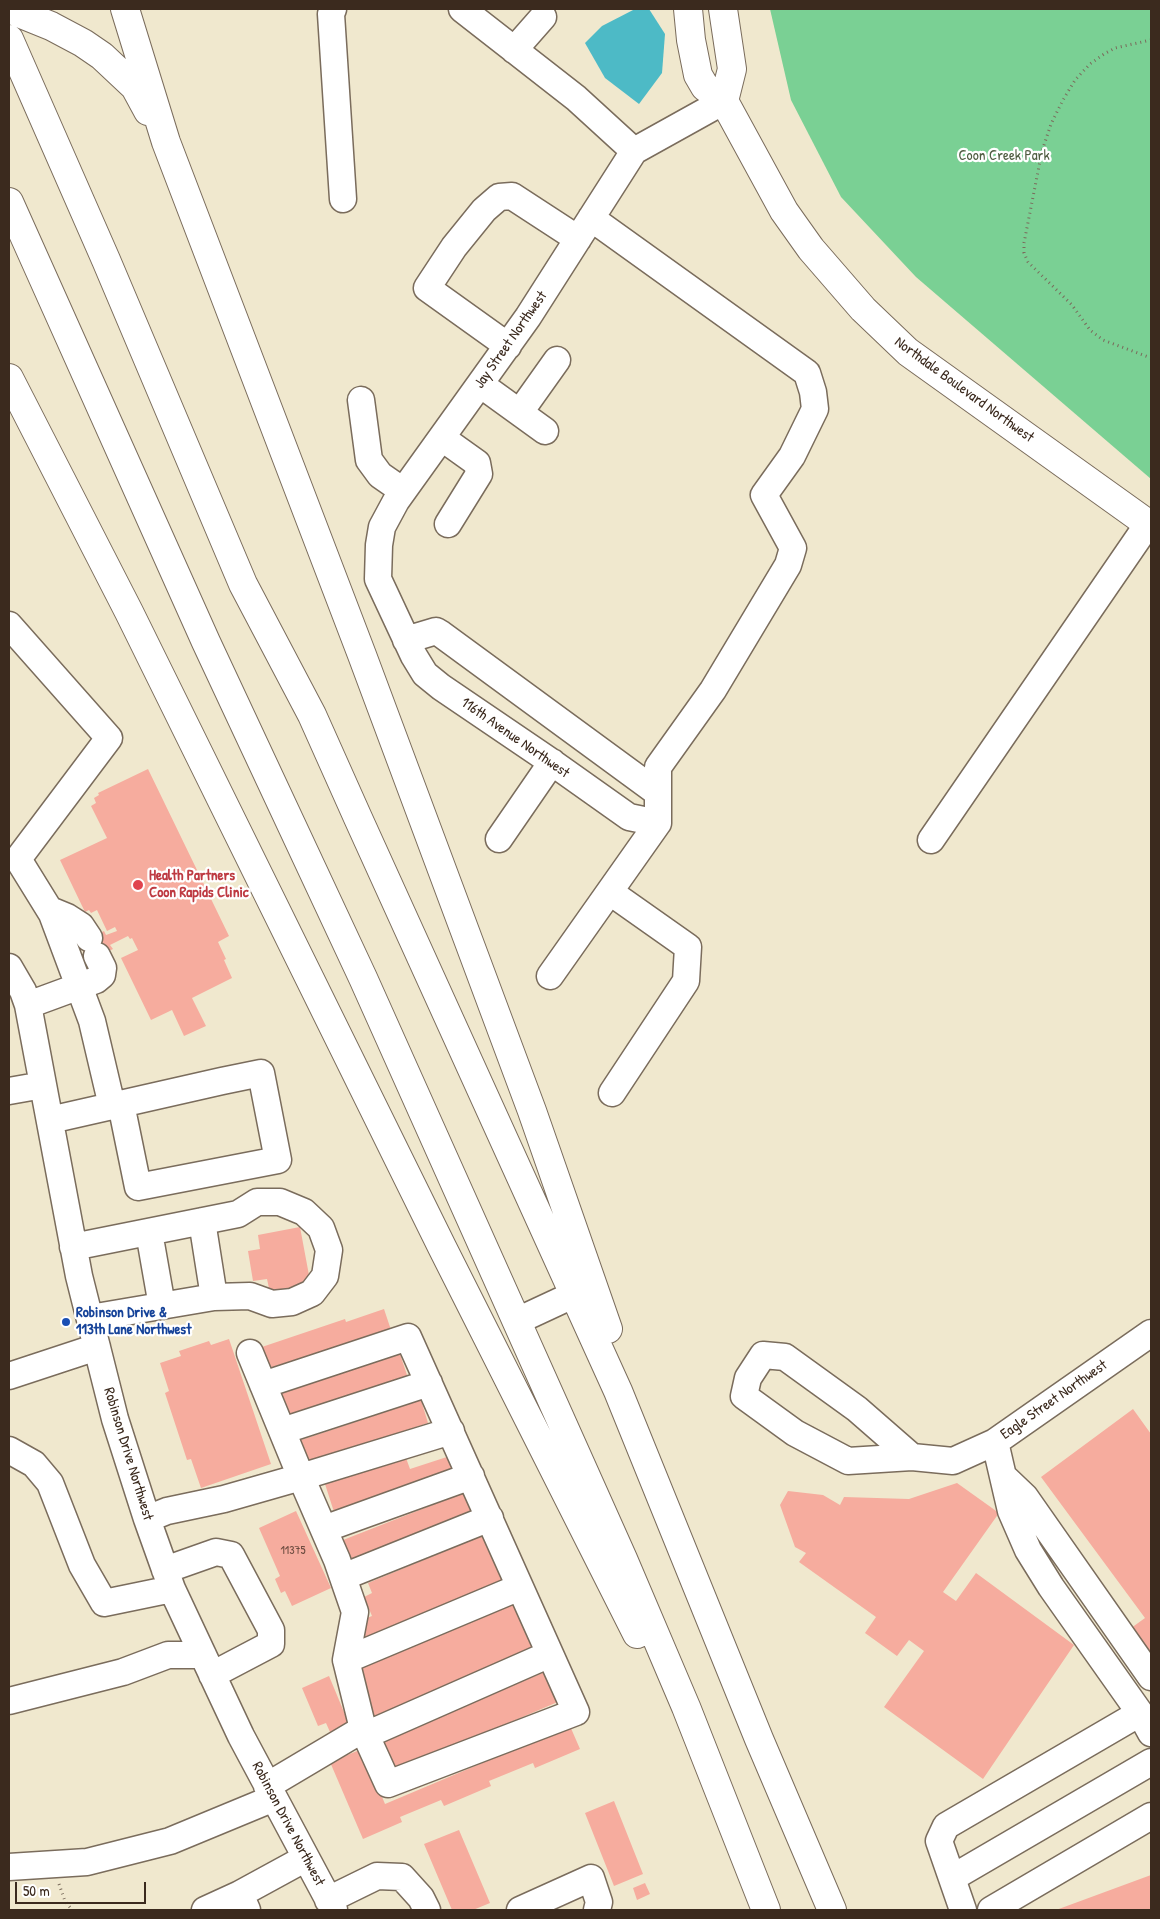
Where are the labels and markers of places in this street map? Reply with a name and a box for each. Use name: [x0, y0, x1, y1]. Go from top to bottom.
place label: Health Partners Coon Rapids Clinic: [149, 867, 249, 902]
marker: Health Partners Coon Rapids Clinic: [131, 878, 145, 892]
place label: Robinson Drive & 113th Lane Northwest: [76, 1304, 191, 1339]
marker: Robinson Drive & 113th Lane Northwest: [60, 1316, 72, 1328]

